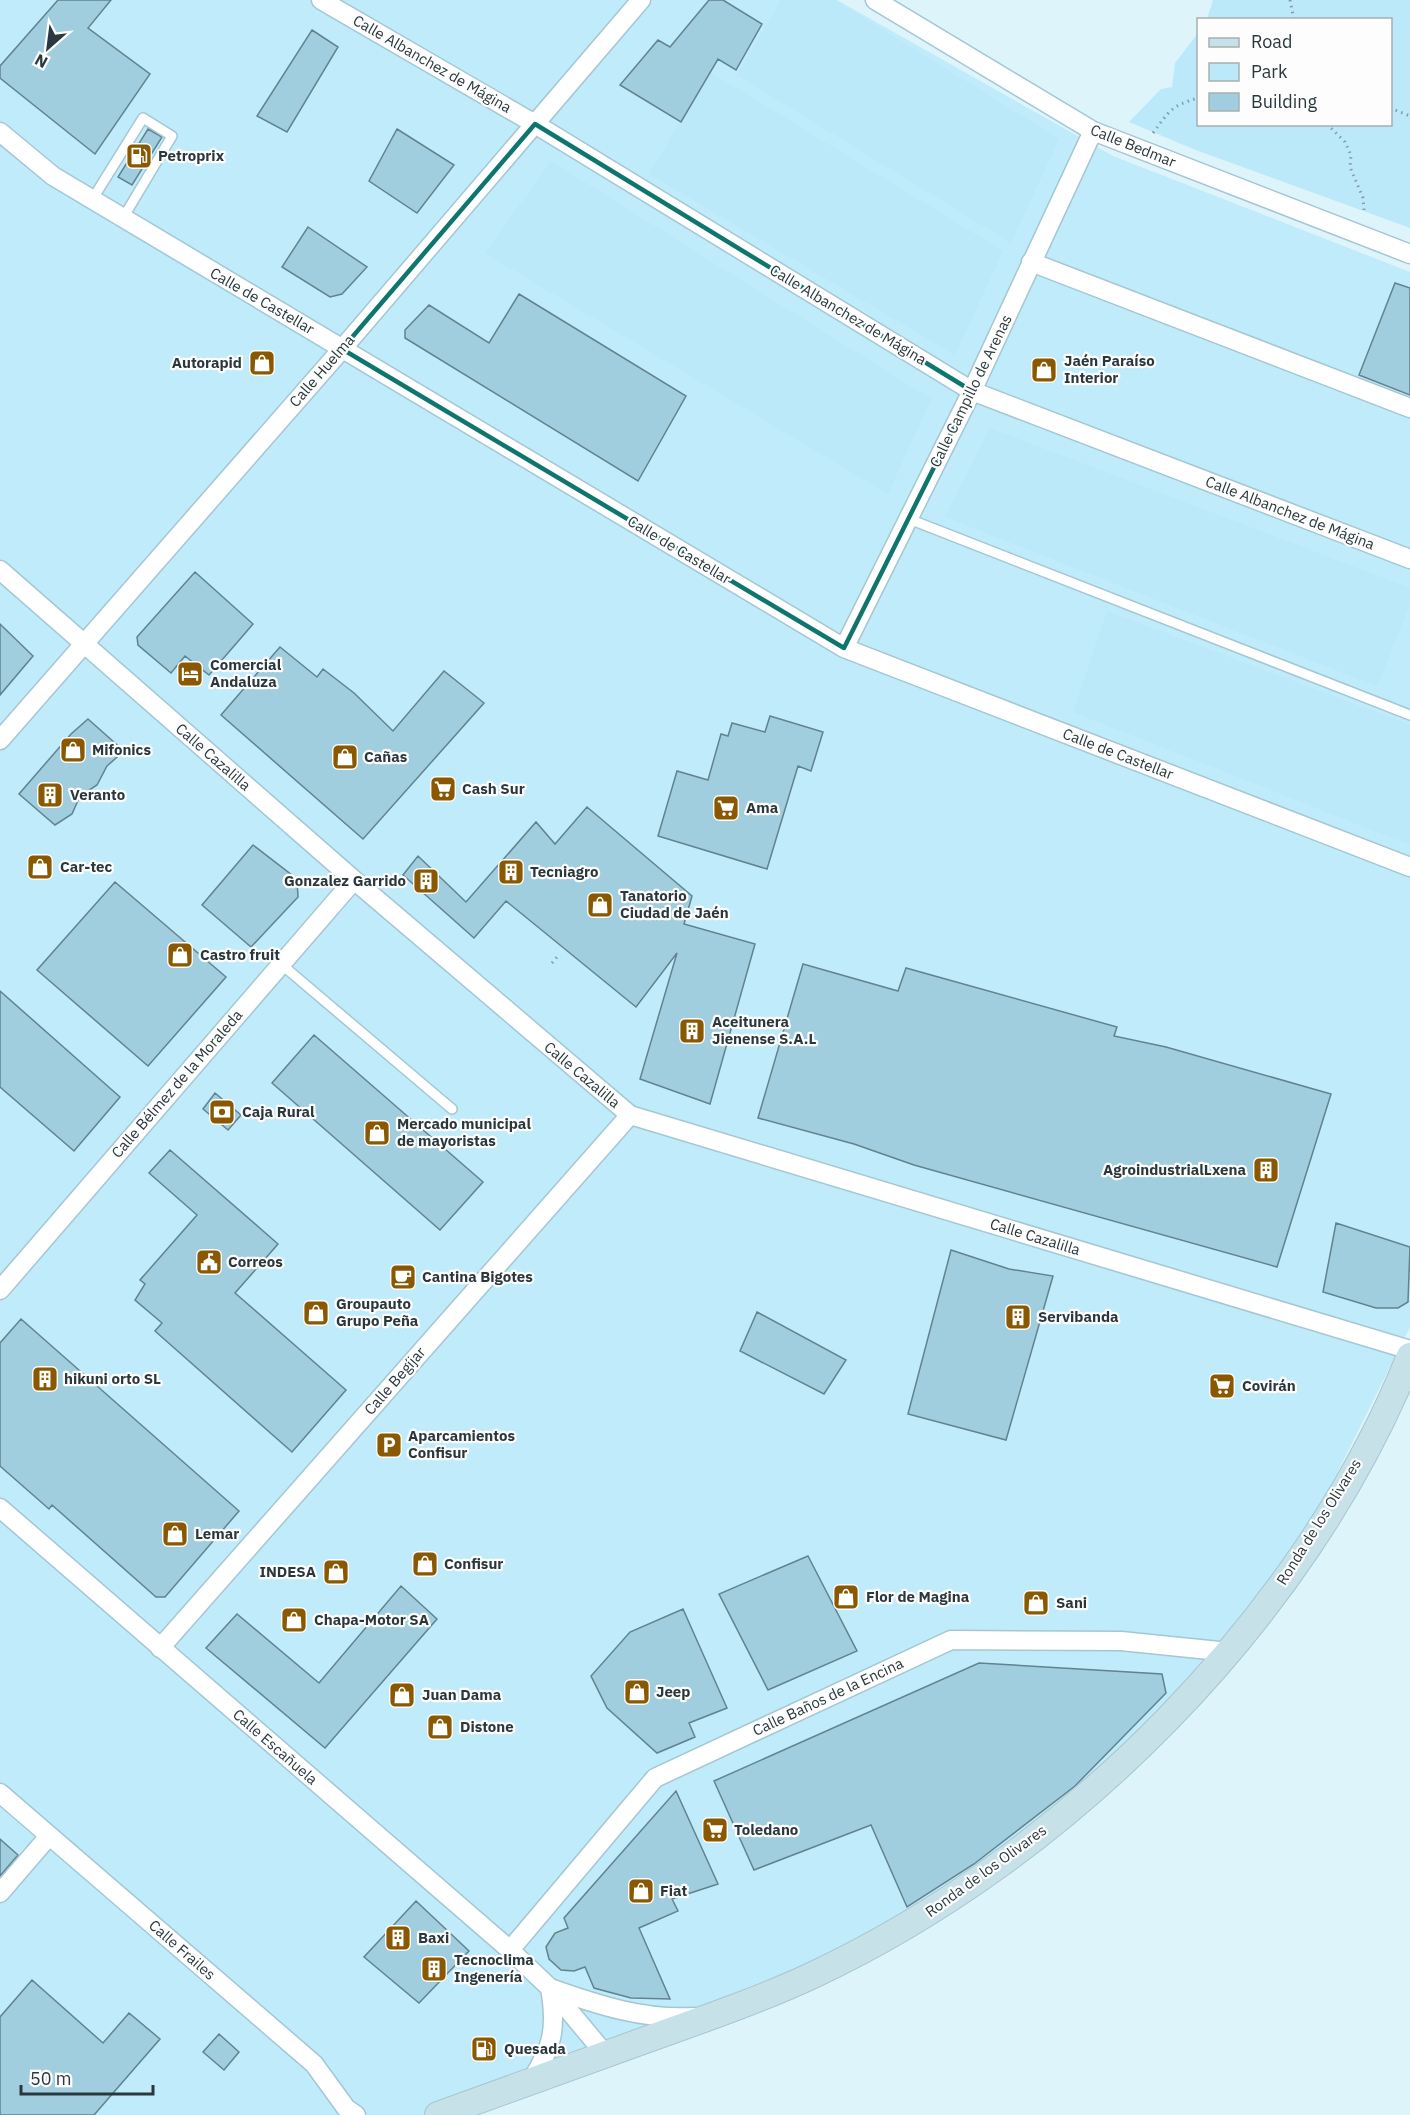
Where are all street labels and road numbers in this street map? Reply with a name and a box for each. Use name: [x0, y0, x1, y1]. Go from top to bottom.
street label: Calle Albanchez de Mágina: [350, 10, 515, 117]
street label: Calle Bedmar: [1088, 120, 1179, 171]
street label: Calle Albanchez de Mágina: [766, 260, 930, 369]
street label: Calle de Castellar: [207, 263, 318, 338]
street label: Calle Campillo de Arenas: [925, 311, 1016, 470]
street label: Calle Huelma: [285, 331, 358, 411]
street label: Calle Albanchez de Mágina: [1203, 471, 1377, 554]
street label: Calle de Castellar: [624, 511, 735, 588]
street label: Calle Cazalilla: [172, 719, 255, 794]
street label: Calle de Castellar: [1060, 724, 1177, 784]
street label: Calle Bélmez de la Moraleda: [107, 1006, 246, 1162]
street label: Calle Cazalilla: [540, 1037, 624, 1112]
street label: Calle Cazalilla: [988, 1214, 1083, 1259]
street label: Calle Begíjar: [360, 1342, 430, 1419]
street label: Ronda de los Olivares: [1272, 1455, 1365, 1588]
street label: Calle Baños de la Encina: [749, 1653, 906, 1740]
street label: Calle Escañuela: [229, 1705, 322, 1789]
street label: Ronda de los Olivares: [921, 1820, 1050, 1921]
street label: Calle Frailes: [145, 1916, 220, 1984]

